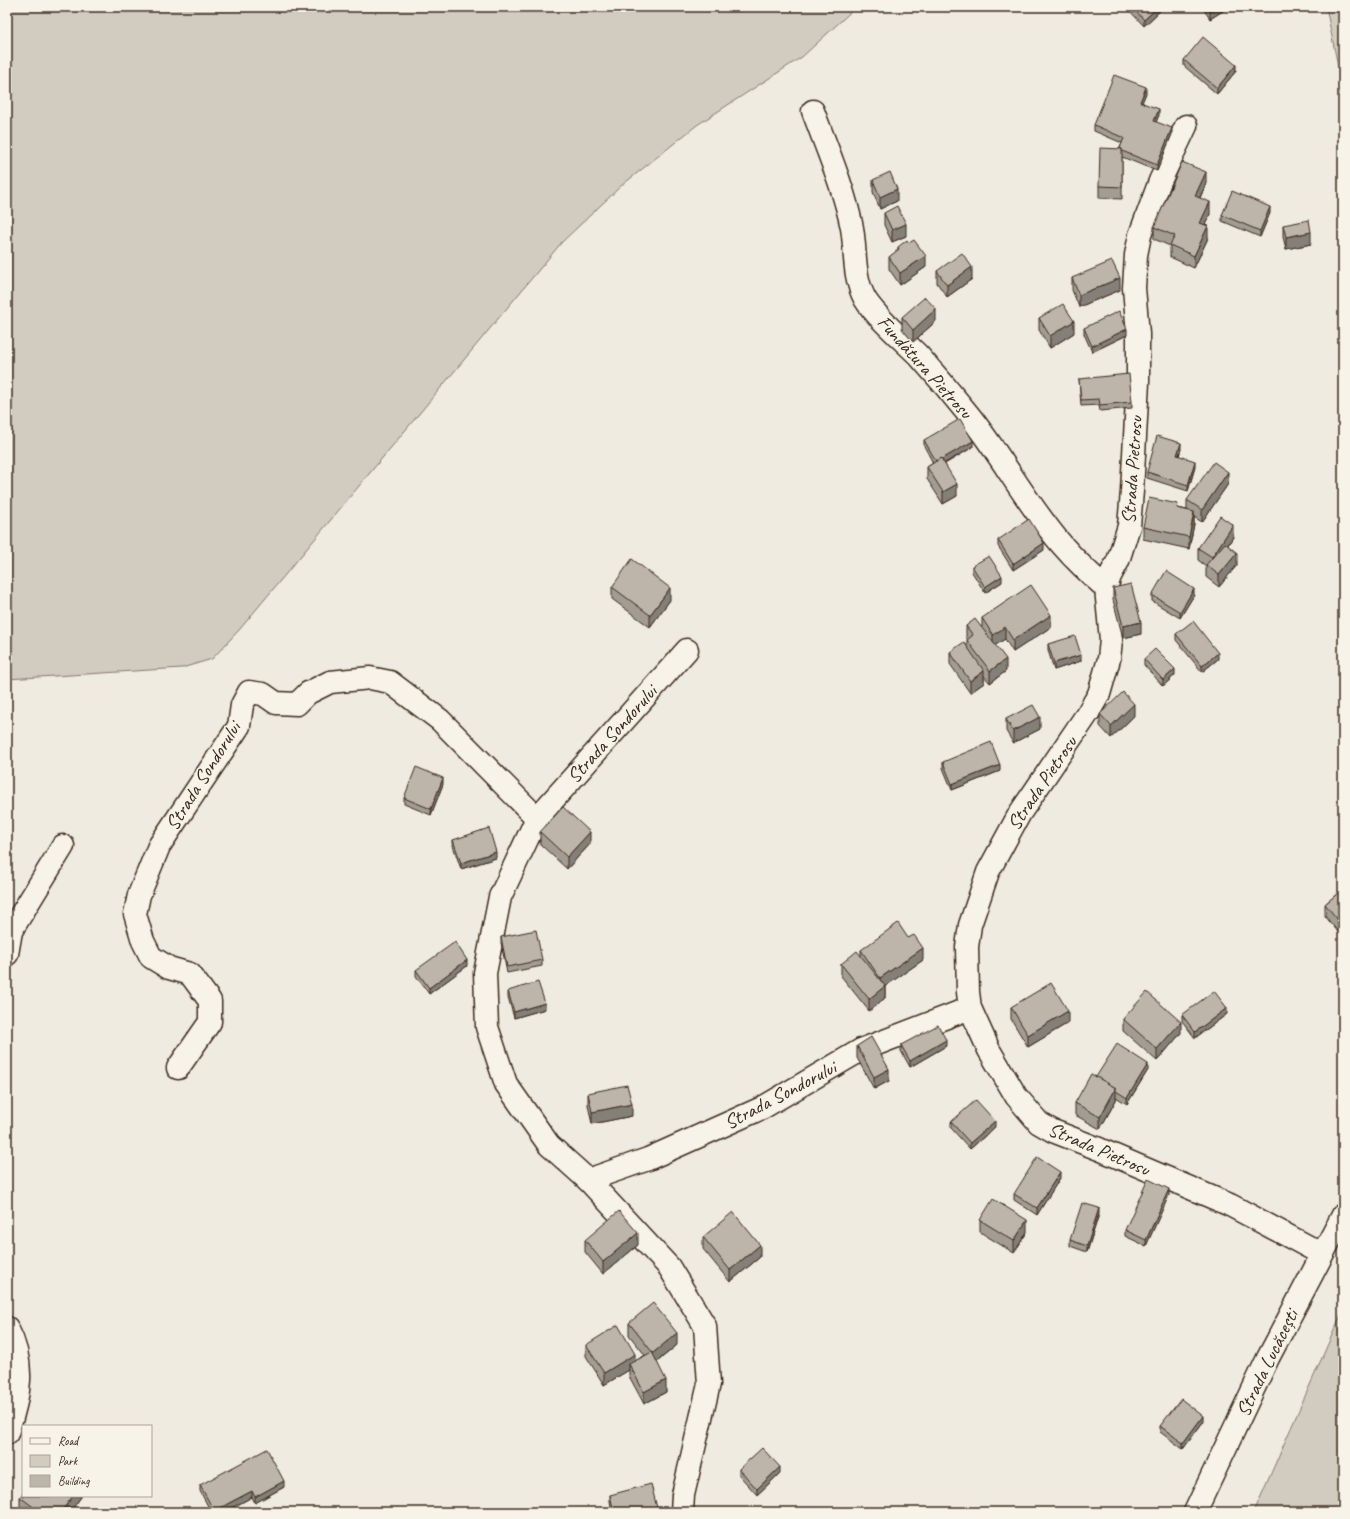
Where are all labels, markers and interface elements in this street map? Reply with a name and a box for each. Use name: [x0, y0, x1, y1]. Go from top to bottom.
street label: Fundătura Pietrosu: [872, 310, 979, 425]
street label: Strada Pietrosu: [1116, 414, 1148, 525]
street label: Strada Sondorului: [561, 678, 664, 788]
street label: Strada Sondorului: [160, 715, 247, 835]
street label: Strada Pietrosu: [1001, 730, 1083, 835]
street label: Strada Sondorului: [720, 1054, 842, 1135]
street label: Strada Pietrosu: [1044, 1116, 1155, 1182]
street label: Strada Lucăcești: [1230, 1303, 1305, 1421]
legend: [22, 1425, 152, 1497]
text: Road: [58, 1433, 80, 1449]
text: Park: [58, 1453, 79, 1469]
text: Building: [58, 1473, 90, 1489]

